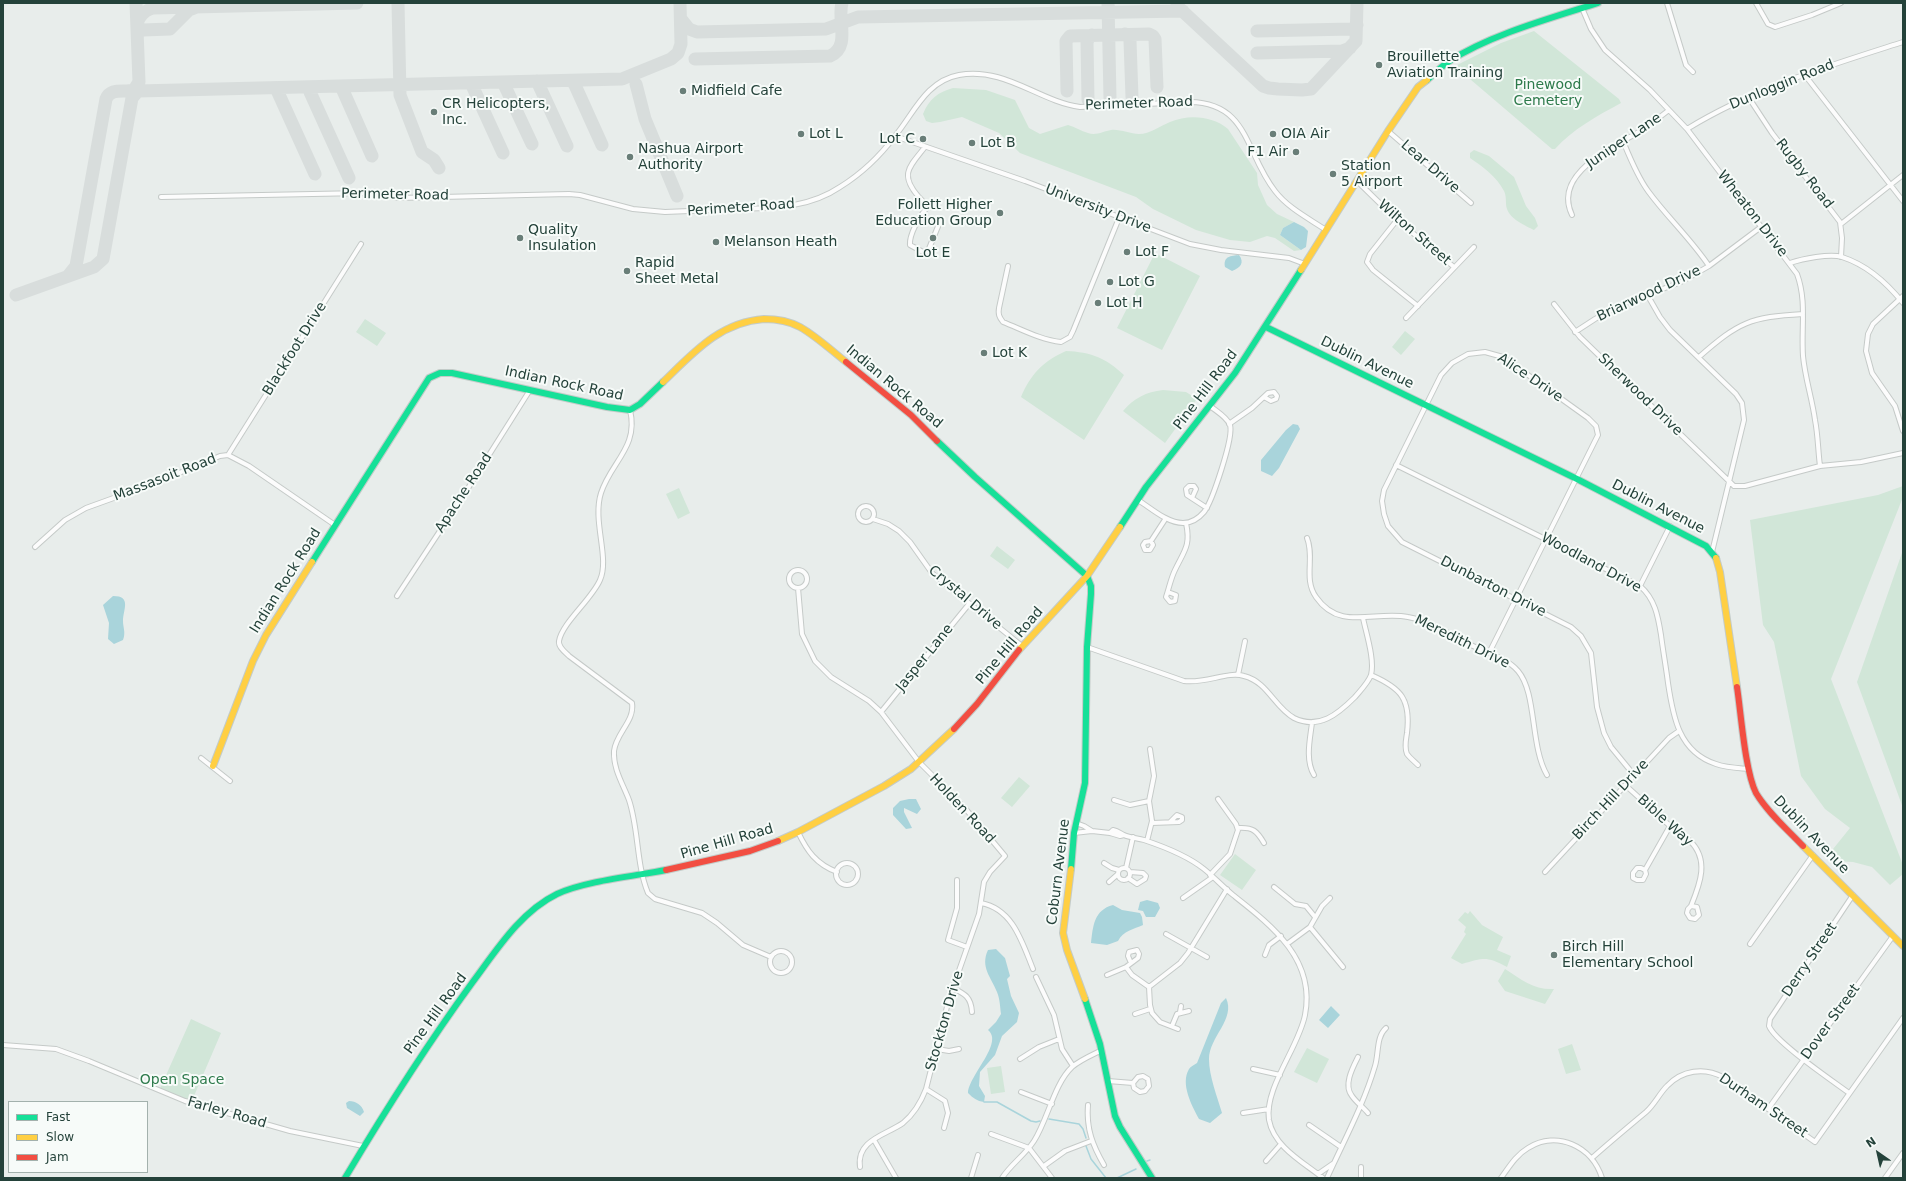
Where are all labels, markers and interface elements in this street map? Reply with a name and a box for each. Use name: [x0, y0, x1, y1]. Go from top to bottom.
place label: Brouillette Aviation Training: [1387, 49, 1503, 82]
street label: Dunloggin Road: [1727, 56, 1837, 114]
marker: Brouillette Aviation Training: [1374, 60, 1384, 70]
park label: Pinewood Cemetery: [1514, 77, 1582, 110]
place label: Midfield Cafe: [691, 83, 782, 99]
marker: Midfield Cafe: [678, 86, 688, 96]
street label: Perimeter Road: [1085, 94, 1193, 114]
place label: CR Helicopters, Inc.: [442, 96, 550, 128]
marker: CR Helicopters, Inc.: [429, 107, 439, 117]
street label: Juniper Lane: [1583, 110, 1665, 172]
place label: Lot L: [809, 126, 843, 142]
place label: OIA Air: [1281, 126, 1329, 142]
marker: Lot L: [796, 129, 806, 139]
marker: OIA Air: [1268, 129, 1278, 139]
place label: Lot C: [879, 131, 915, 147]
marker: Lot C: [918, 134, 928, 144]
place label: Lot B: [980, 135, 1016, 151]
street label: Rugby Road: [1772, 136, 1836, 212]
street label: Lear Drive: [1397, 137, 1463, 197]
marker: Lot B: [967, 138, 977, 148]
place label: Nashua Airport Authority: [638, 141, 743, 174]
place label: F1 Air: [1247, 144, 1288, 160]
marker: F1 Air: [1291, 147, 1301, 157]
marker: Nashua Airport Authority: [625, 152, 635, 162]
place label: Station 5 Airport: [1341, 158, 1402, 190]
street label: Wheaton Drive: [1713, 168, 1791, 260]
marker: Station 5 Airport: [1328, 169, 1338, 179]
street label: University Drive: [1043, 181, 1153, 237]
street label: Perimeter Road: [341, 186, 449, 204]
street label: Perimeter Road: [687, 196, 795, 220]
place label: Follett Higher Education Group: [875, 197, 992, 230]
street label: Wilton Street: [1374, 197, 1454, 269]
marker: Follett Higher Education Group: [995, 208, 1005, 218]
place label: Quality Insulation: [528, 222, 596, 254]
marker: Quality Insulation: [515, 233, 525, 243]
marker: Lot E: [928, 233, 938, 243]
place label: Melanson Heath: [724, 234, 837, 250]
marker: Melanson Heath: [711, 237, 721, 247]
place label: Lot F: [1135, 244, 1169, 260]
place label: Lot E: [916, 245, 950, 261]
marker: Lot F: [1122, 247, 1132, 257]
place label: Rapid Sheet Metal: [635, 255, 719, 288]
street label: Briarwood Drive: [1594, 263, 1704, 325]
marker: Rapid Sheet Metal: [622, 266, 632, 276]
place label: Lot G: [1118, 274, 1155, 290]
marker: Lot G: [1105, 277, 1115, 287]
place label: Lot H: [1106, 295, 1143, 311]
marker: Lot H: [1093, 298, 1103, 308]
street label: Blackfoot Drive: [259, 299, 331, 399]
street label: Dublin Avenue: [1318, 333, 1416, 393]
street label: Indian Rock Road: [842, 342, 946, 432]
place label: Lot K: [992, 345, 1027, 361]
street label: Pine Hill Road: [1170, 347, 1242, 433]
marker: Lot K: [979, 348, 989, 358]
street label: Alice Drive: [1494, 350, 1566, 406]
street label: Sherwood Drive: [1594, 350, 1686, 440]
street label: Indian Rock Road: [503, 363, 625, 405]
street label: Apache Road: [432, 450, 496, 536]
street label: Massasoit Road: [111, 451, 219, 505]
street label: Dublin Avenue: [1609, 476, 1707, 538]
street label: Indian Rock Road: [247, 525, 325, 637]
street label: Woodland Drive: [1538, 530, 1644, 596]
street label: Dunbarton Drive: [1437, 553, 1549, 621]
street label: Crystal Drive: [925, 562, 1005, 634]
street label: Pine Hill Road: [973, 604, 1047, 688]
street label: Meredith Drive: [1412, 612, 1512, 672]
street label: Jasper Lane: [893, 621, 957, 695]
street label: Birch Hill Drive: [1569, 756, 1653, 844]
street label: Holden Road: [926, 771, 998, 847]
street label: Bible Way: [1634, 792, 1696, 850]
street label: Dublin Avenue: [1770, 793, 1852, 877]
street label: Coburn Avenue: [1044, 818, 1074, 926]
street label: Pine Hill Road: [679, 821, 775, 863]
street label: Derry Street: [1779, 920, 1841, 1000]
place label: Birch Hill Elementary School: [1562, 939, 1694, 972]
marker: Birch Hill Elementary School: [1549, 950, 1559, 960]
street label: Stockton Drive: [923, 969, 967, 1073]
street label: Pine Hill Road: [401, 970, 471, 1058]
street label: Dover Street: [1798, 981, 1864, 1063]
street label: Durham Street: [1716, 1070, 1810, 1142]
park label: Open Space: [140, 1072, 224, 1088]
street label: Farley Road: [186, 1094, 268, 1132]
legend: [8, 1101, 148, 1173]
text: Fast: [46, 1110, 70, 1124]
text: Slow: [46, 1130, 74, 1144]
north arrow: [1858, 1133, 1898, 1173]
text: N: [1864, 1135, 1878, 1151]
text: Jam: [46, 1150, 69, 1164]

